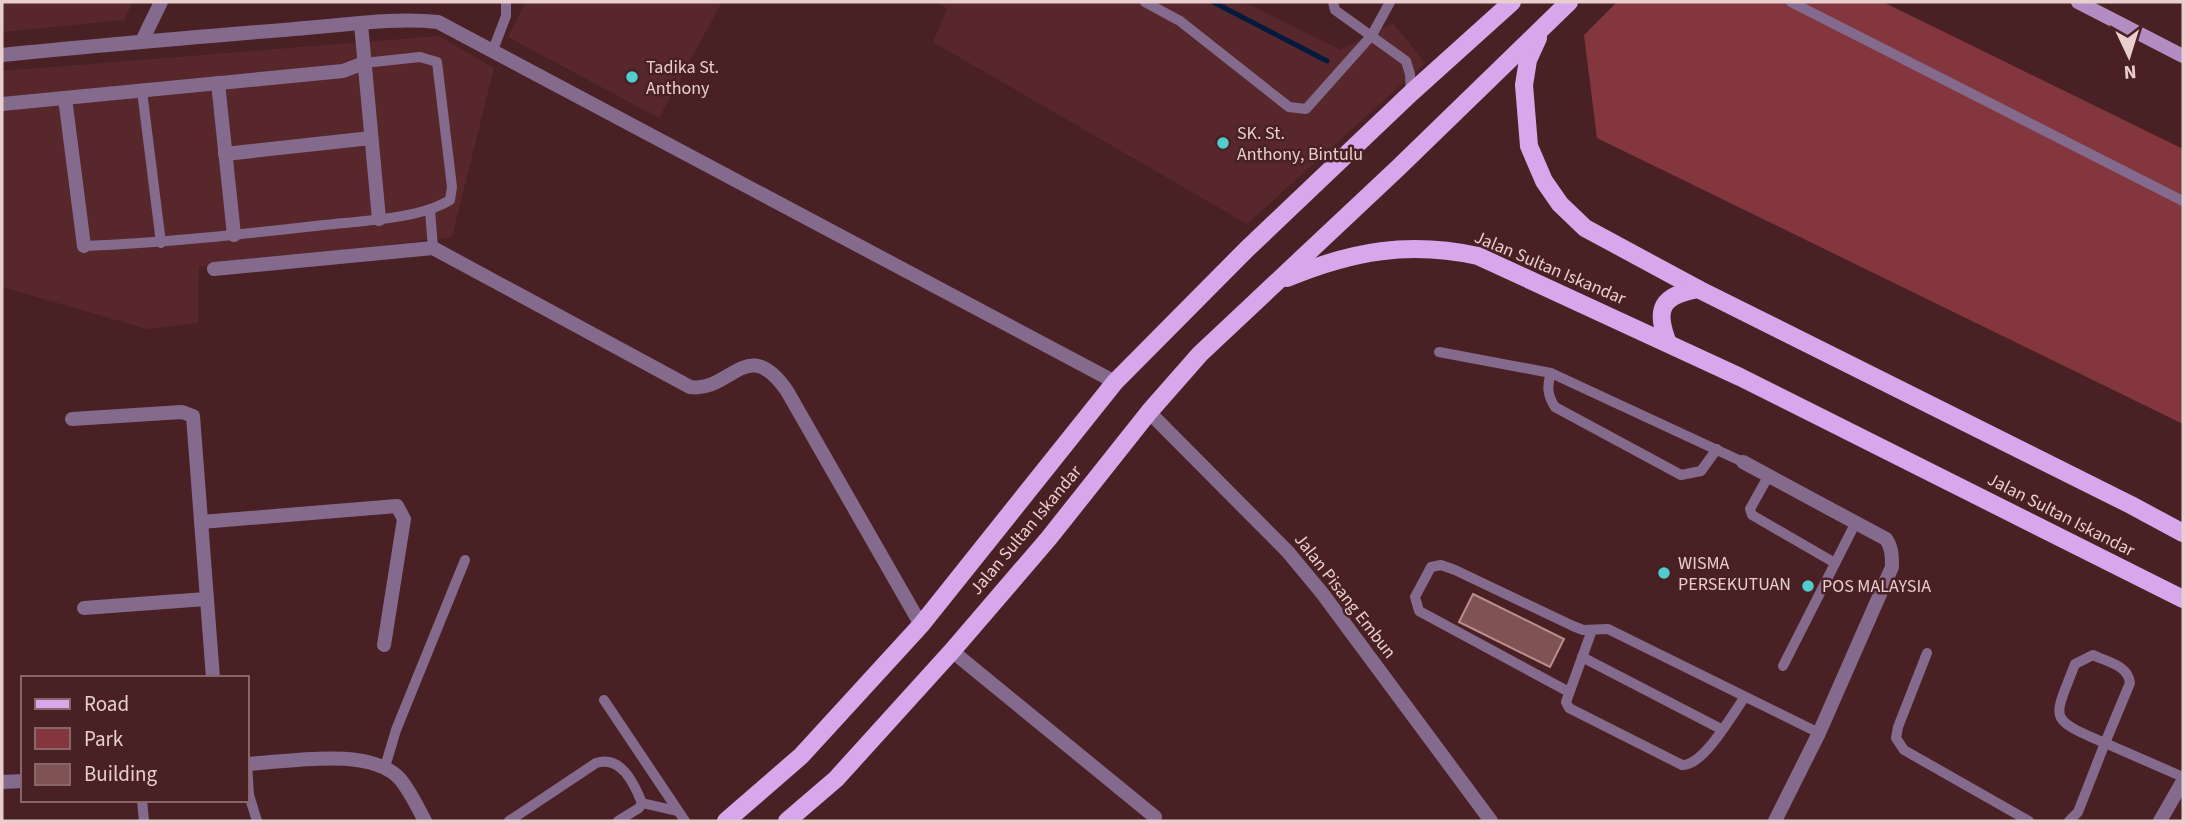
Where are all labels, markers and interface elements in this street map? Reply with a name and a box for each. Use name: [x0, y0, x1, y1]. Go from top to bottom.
north arrow: [2094, 21, 2164, 91]
place label: Tadika St. Anthony: [646, 55, 719, 101]
text: N: [2123, 58, 2137, 85]
marker: Tadika St. Anthony: [624, 69, 640, 85]
place label: SK. St. Anthony, Bintulu: [1237, 121, 1363, 167]
marker: SK. St. Anthony, Bintulu: [1215, 135, 1231, 151]
street label: Jalan Sultan Iskandar: [1470, 225, 1630, 311]
street label: Jalan Sultan Iskandar: [964, 459, 1088, 600]
street label: Jalan Sultan Iskandar: [1983, 467, 2140, 563]
street label: Jalan Pisang Embun: [1288, 528, 1402, 664]
place label: WISMA PERSEKUTUAN: [1678, 551, 1791, 597]
marker: WISMA PERSEKUTUAN: [1656, 565, 1672, 581]
place label: POS MALAYSIA: [1822, 574, 1931, 599]
marker: POS MALAYSIA: [1800, 578, 1816, 594]
legend: [21, 676, 248, 802]
text: Road: [84, 689, 129, 719]
text: Park: [84, 724, 124, 754]
text: Building: [84, 759, 158, 789]

